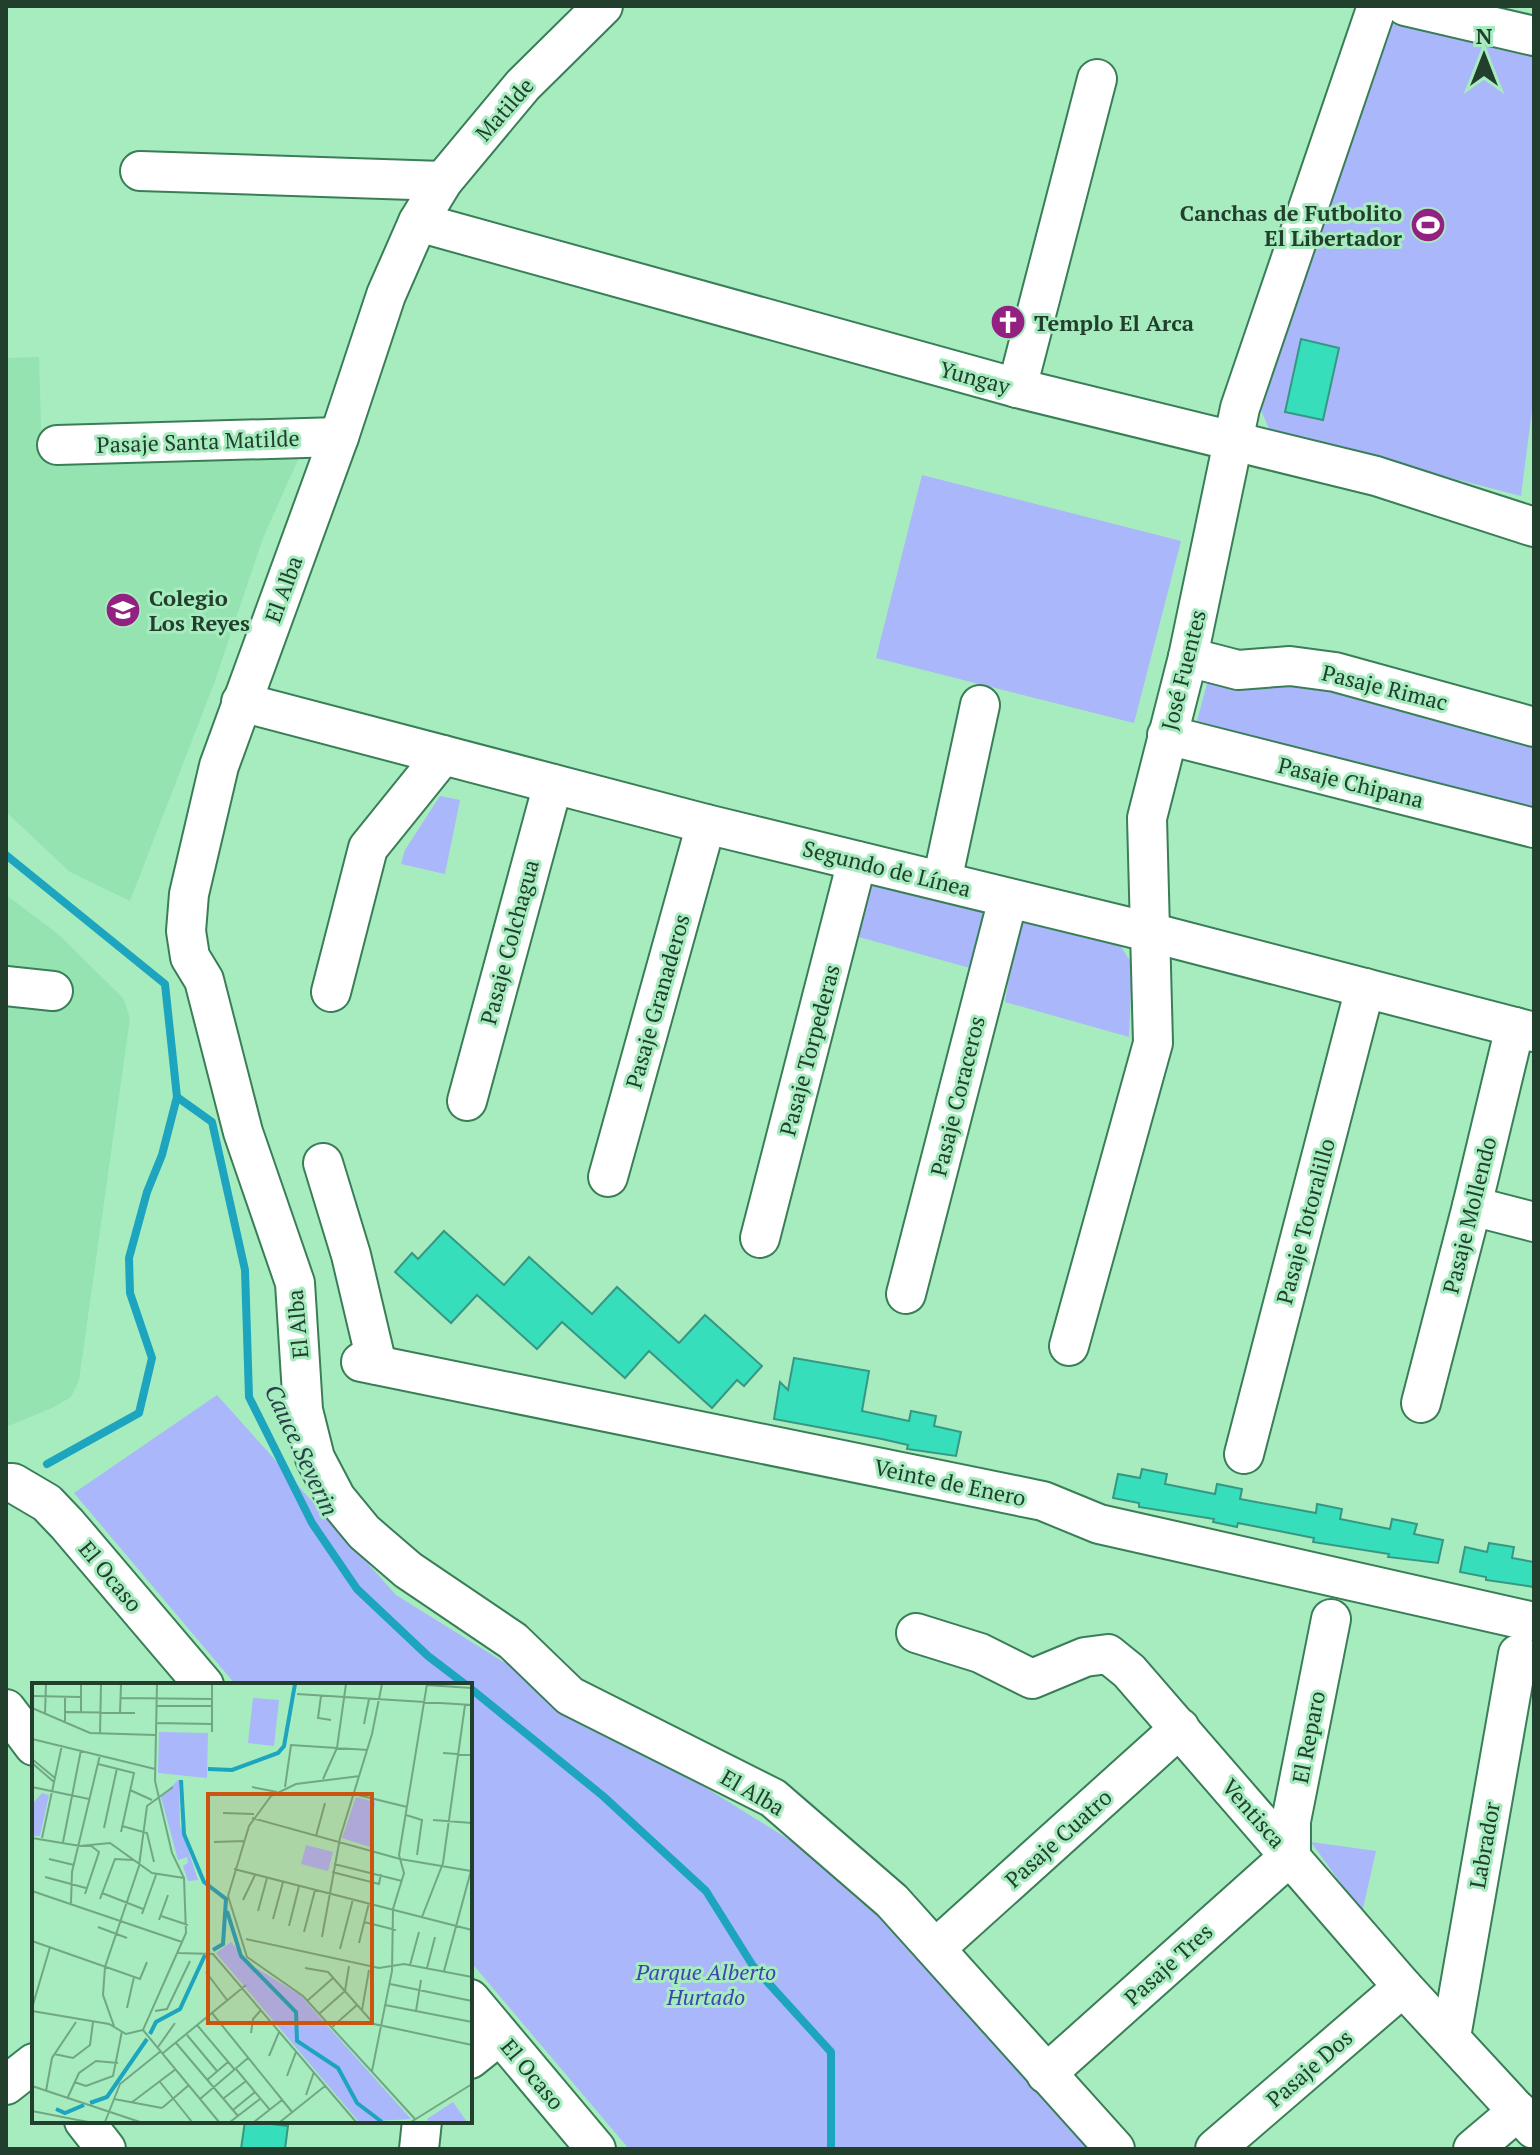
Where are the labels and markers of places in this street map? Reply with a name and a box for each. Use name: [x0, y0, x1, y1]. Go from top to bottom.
place label: Canchas de Futbolito El Libertador: [1180, 198, 1403, 252]
sports icon: Canchas de Futbolito El Libertador: [1409, 206, 1447, 244]
church icon: Templo El Arca: [989, 303, 1027, 341]
place label: Templo El Arca: [1034, 308, 1194, 337]
place label: Colegio Los Reyes: [149, 583, 250, 637]
school or university icon: Colegio Los Reyes: [104, 591, 142, 629]

